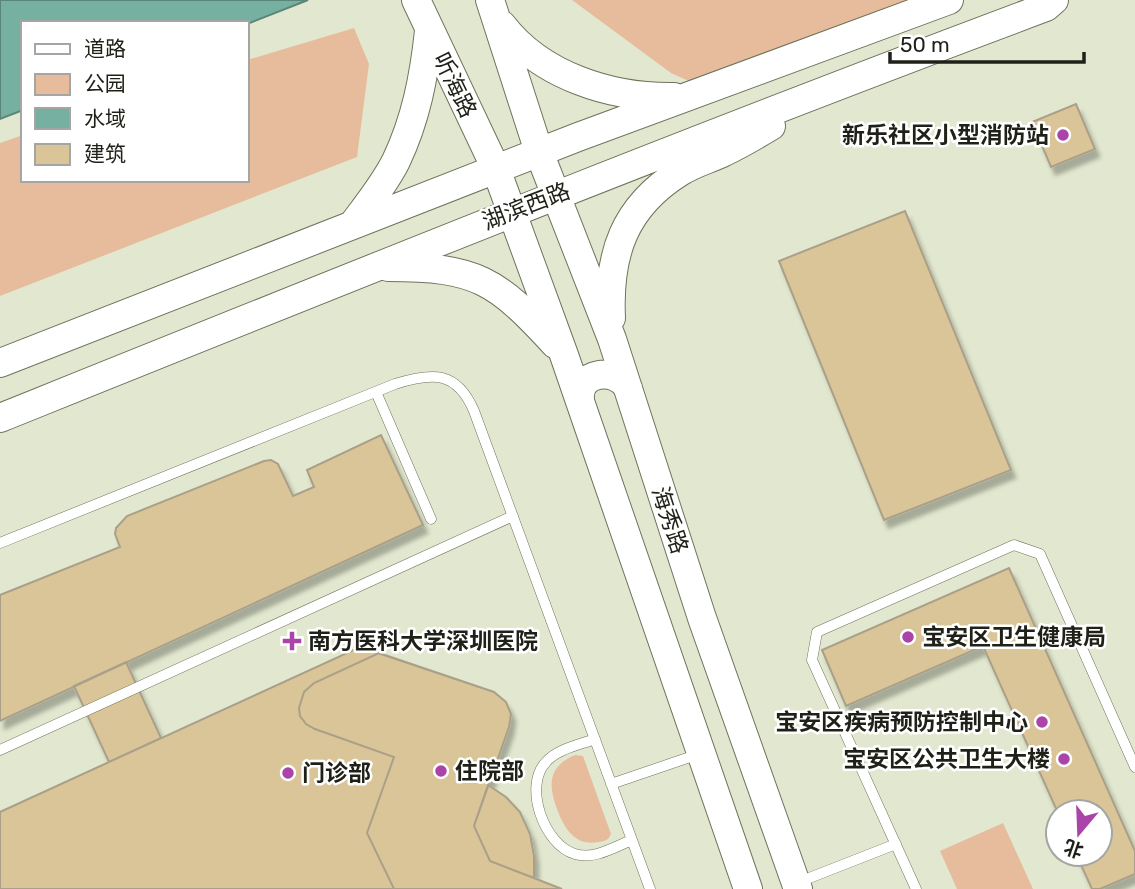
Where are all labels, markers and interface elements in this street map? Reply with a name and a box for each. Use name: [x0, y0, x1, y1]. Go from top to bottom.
legend: [21, 21, 248, 182]
scale bar: [890, 21, 1084, 65]
text: 50 m: [900, 32, 950, 57]
text: 道路: [84, 36, 126, 61]
street label: 听海路: [427, 48, 483, 122]
text: 公园: [84, 71, 126, 96]
text: 水域: [84, 106, 126, 131]
place label: 新乐社区小型消防站: [842, 121, 1049, 149]
marker: 新乐社区小型消防站: [1055, 127, 1071, 143]
text: 建筑: [84, 141, 126, 166]
street label: 湖滨西路: [478, 176, 574, 236]
street label: 海秀路: [646, 483, 694, 557]
place label: 宝安区卫生健康局: [922, 623, 1106, 651]
place label: 南方医科大学深圳医院: [308, 627, 538, 655]
marker: 宝安区卫生健康局: [900, 629, 916, 645]
marker: 南方医科大学深圳医院: [282, 631, 302, 651]
place label: 宝安区疾病预防控制中心: [775, 708, 1028, 736]
marker: 宝安区疾病预防控制中心: [1034, 714, 1050, 730]
place label: 宝安区公共卫生大楼: [843, 745, 1050, 773]
marker: 宝安区公共卫生大楼: [1056, 751, 1072, 767]
place label: 住院部: [455, 757, 524, 785]
place label: 门诊部: [302, 759, 371, 787]
marker: 住院部: [433, 763, 449, 779]
marker: 门诊部: [280, 765, 296, 781]
north arrow: [1044, 798, 1114, 868]
text: 北: [1061, 835, 1086, 863]

